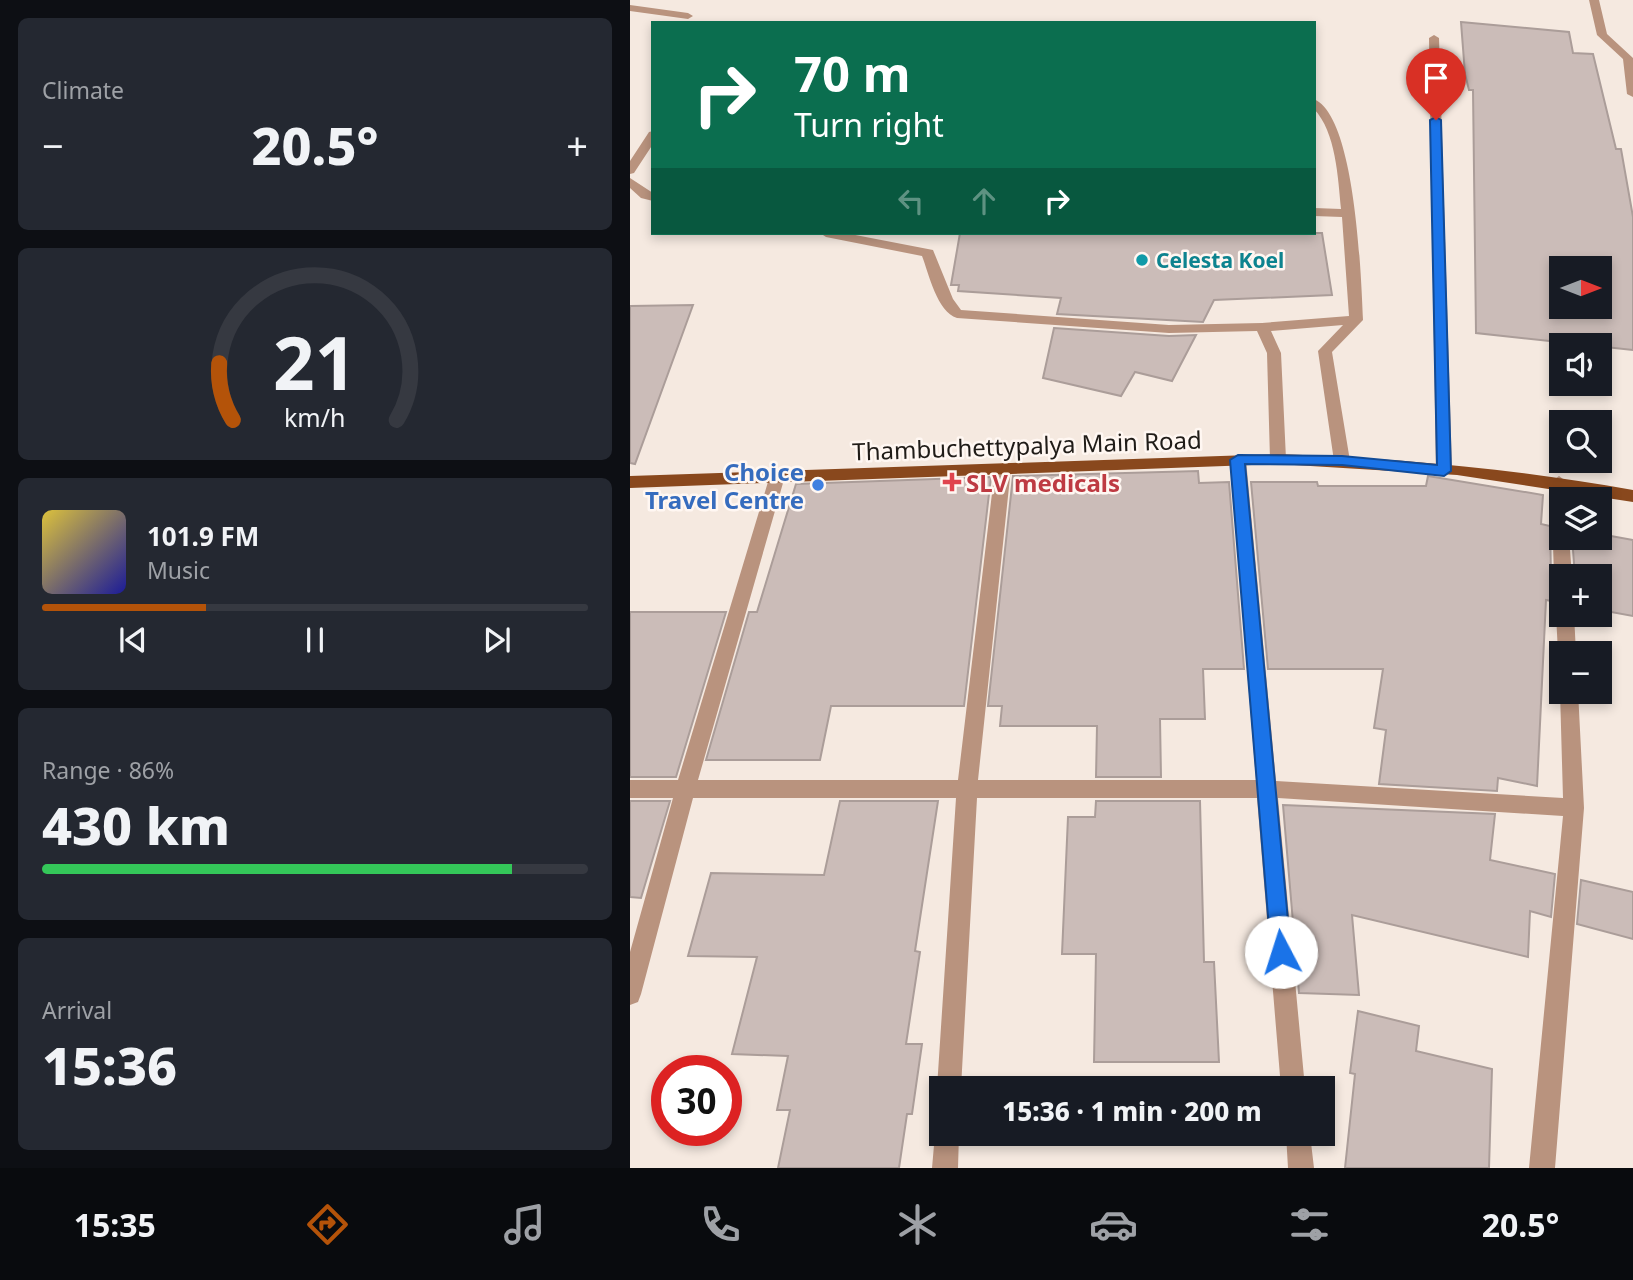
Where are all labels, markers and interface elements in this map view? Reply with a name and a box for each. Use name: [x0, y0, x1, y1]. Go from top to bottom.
text: 70 m: [794, 40, 911, 106]
pin: [1406, 48, 1466, 120]
icon: right: [679, 49, 770, 140]
icon: arrive: [1417, 59, 1455, 97]
text: Climate: [42, 74, 124, 106]
text: Turn right: [794, 103, 944, 146]
text: 20.5°: [252, 109, 378, 180]
text: −: [42, 119, 64, 171]
text: +: [566, 119, 588, 171]
icon: left: [892, 182, 930, 220]
icon: ahead: [965, 182, 1003, 220]
icon: right: [1038, 182, 1076, 220]
place label: Celesta Koel: [1156, 246, 1284, 274]
marker: Celesta Koel: [1134, 252, 1150, 268]
north arrow: [1549, 256, 1612, 318]
map controls: [1549, 256, 1612, 704]
text: 21: [273, 312, 357, 411]
button: sound: [1549, 333, 1612, 396]
text: km/h: [284, 400, 346, 434]
button: search: [1549, 410, 1612, 473]
street label: Thambuchettypalya Main Road: [852, 422, 1202, 468]
place label: Choice Travel Centre: [645, 455, 804, 516]
place label: SLV medicals: [966, 466, 1120, 499]
marker: SLV medicals: [944, 474, 960, 490]
marker: Choice Travel Centre: [810, 477, 826, 493]
button: layers: [1549, 487, 1612, 550]
text: 101.9 FM: [147, 518, 259, 554]
text: Music: [147, 554, 210, 586]
button: +: [1549, 564, 1612, 627]
icon: previous: [114, 621, 152, 659]
icon: pause: [296, 621, 334, 659]
icon: next: [478, 621, 516, 659]
button: −: [1549, 641, 1612, 704]
text: Range · 86%: [42, 754, 174, 786]
text: 430 km: [42, 789, 230, 860]
position arrow: [1244, 915, 1318, 989]
text: Arrival: [42, 994, 112, 1026]
text: 15:36: [42, 1029, 177, 1100]
speed limit sign: 30: [651, 1055, 742, 1146]
text: 15:36 · 1 min · 200 m: [1002, 1093, 1262, 1129]
icon: directions: [303, 1200, 352, 1249]
icon: music: [500, 1200, 549, 1249]
icon: phone: [696, 1200, 745, 1249]
icon: climate: [893, 1200, 942, 1249]
icon: car: [1089, 1200, 1138, 1249]
icon: filters: [1285, 1200, 1334, 1249]
text: 15:35: [74, 1203, 156, 1246]
text: 20.5°: [1482, 1203, 1559, 1246]

